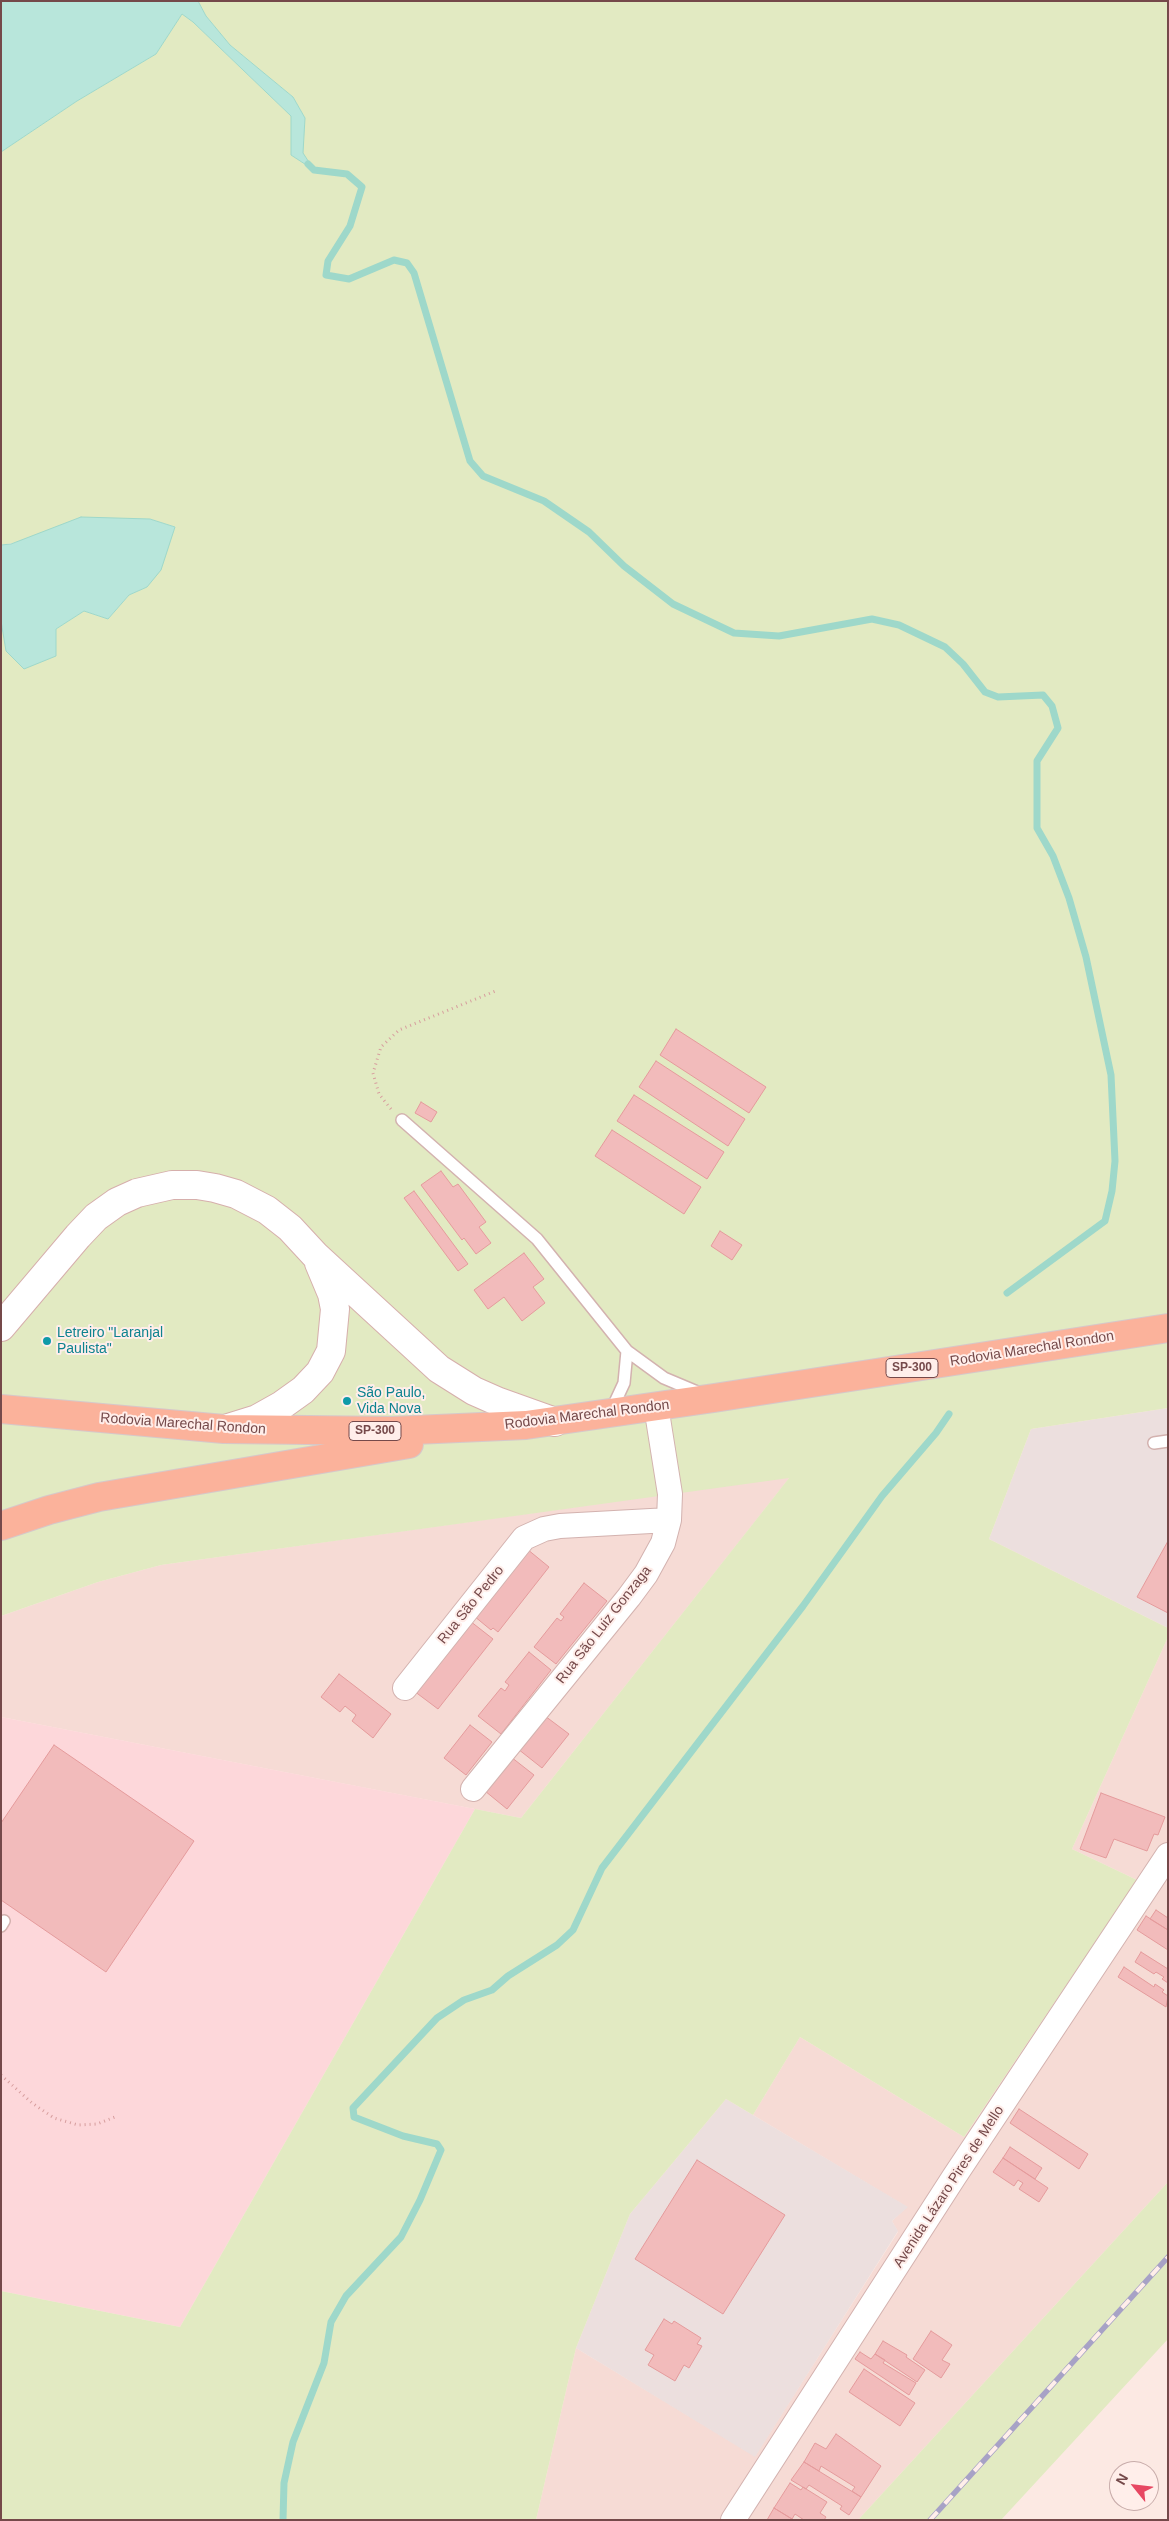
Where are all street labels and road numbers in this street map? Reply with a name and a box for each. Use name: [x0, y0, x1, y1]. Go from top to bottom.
street label: Rodovia Marechal Rondon: [949, 1328, 1115, 1370]
road number: SP-300: [886, 1359, 938, 1378]
street label: Rodovia Marechal Rondon: [504, 1397, 670, 1433]
street label: Rodovia Marechal Rondon: [100, 1410, 266, 1438]
road number: SP-300: [349, 1422, 401, 1440]
street label: Rua São Pedro: [434, 1563, 508, 1647]
street label: Rua São Luiz Gonzaga: [553, 1563, 655, 1687]
street label: Avenida Lázaro Pires de Mello: [890, 2103, 1008, 2271]

